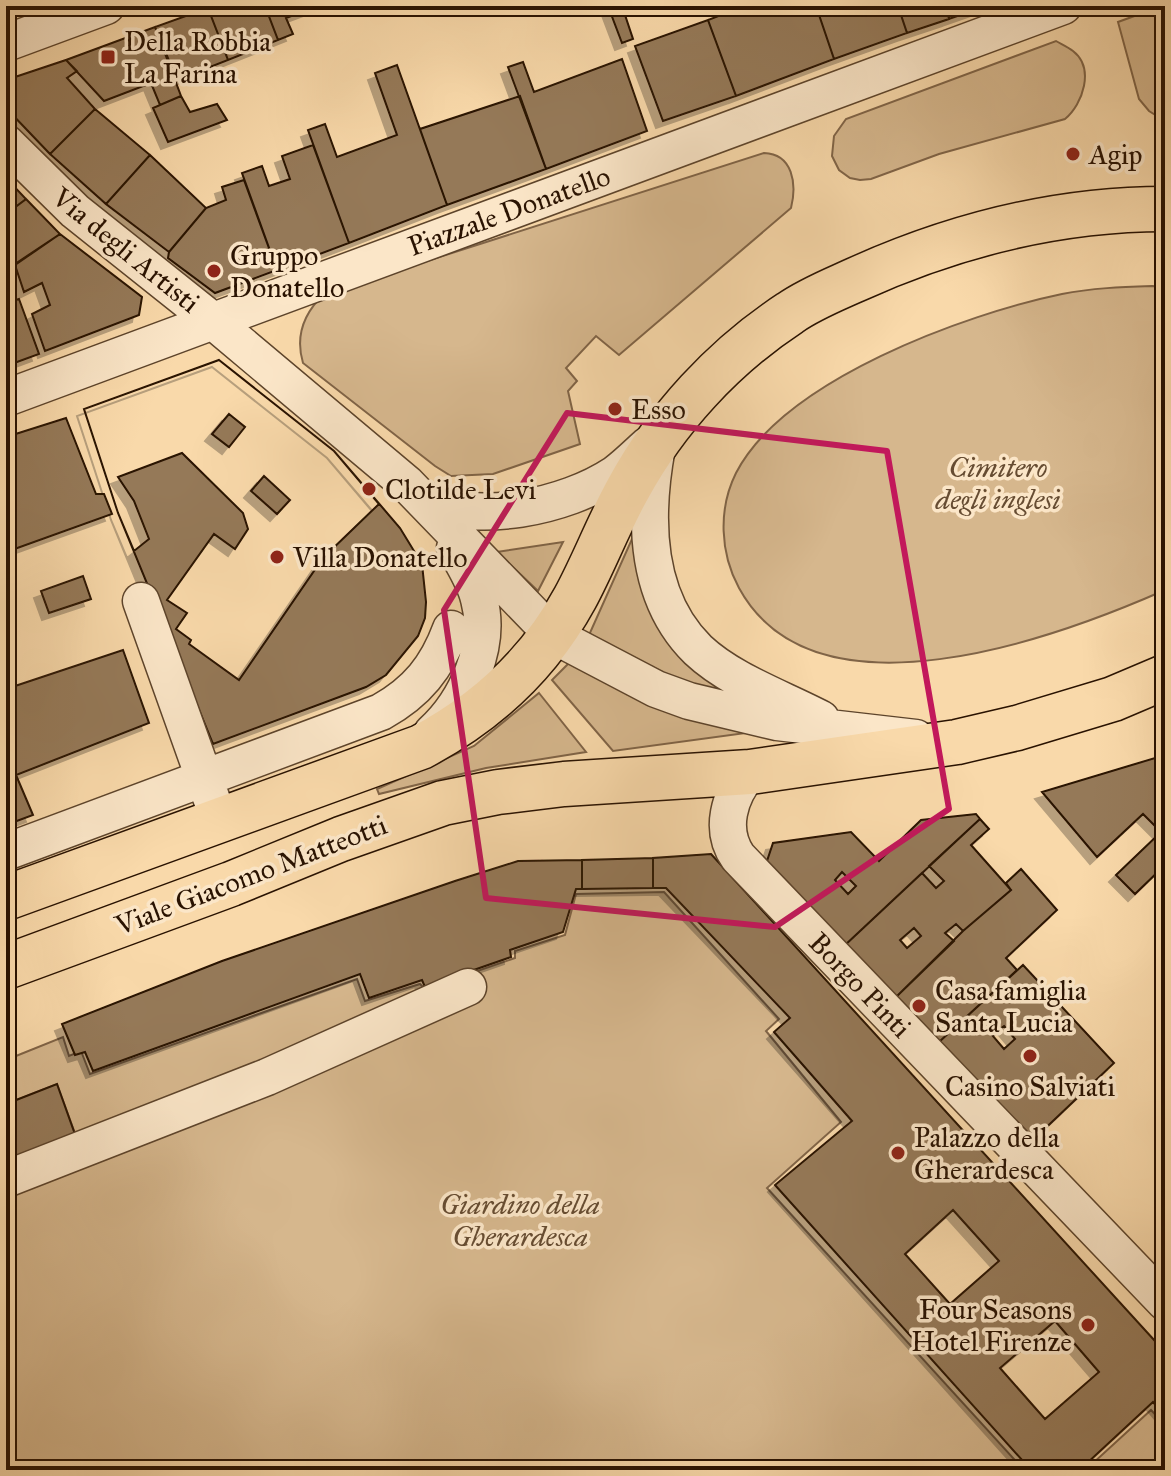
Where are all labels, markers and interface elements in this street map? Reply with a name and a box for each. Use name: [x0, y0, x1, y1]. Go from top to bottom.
place label: Della Robbia La Farina: [124, 24, 271, 91]
marker: Della Robbia La Farina: [99, 48, 117, 66]
place label: Agip: [1088, 137, 1143, 172]
marker: Agip: [1064, 145, 1082, 163]
street label: Piazzale Donatello: [403, 158, 615, 264]
street label: Via degli Artisti: [44, 179, 207, 320]
place label: Gruppo Donatello: [230, 238, 344, 305]
marker: Gruppo Donatello: [205, 262, 223, 280]
place label: Esso: [631, 392, 686, 427]
marker: Esso: [606, 400, 624, 418]
park label: Cimitero degli inglesi: [935, 450, 1060, 517]
place label: Clotilde Levi: [385, 472, 536, 507]
marker: Clotilde Levi: [360, 480, 378, 498]
place label: Villa Donatello: [292, 540, 467, 575]
marker: Villa Donatello: [268, 548, 286, 566]
street label: Viale Giacomo Matteotti: [109, 807, 392, 943]
street label: Borgo Pinti: [801, 925, 919, 1045]
place label: Casa famiglia Santa Lucia: [935, 973, 1087, 1040]
marker: Casa famiglia Santa Lucia: [910, 997, 928, 1015]
marker: Casino Salviati: [1021, 1047, 1039, 1065]
place label: Casino Salviati: [945, 1069, 1115, 1104]
place label: Palazzo della Gherardesca: [914, 1120, 1060, 1187]
marker: Palazzo della Gherardesca: [889, 1144, 907, 1162]
park label: Giardino della Gherardesca: [440, 1187, 600, 1254]
place label: Four Seasons Hotel Firenze: [911, 1292, 1072, 1359]
marker: Four Seasons Hotel Firenze: [1079, 1316, 1097, 1334]

